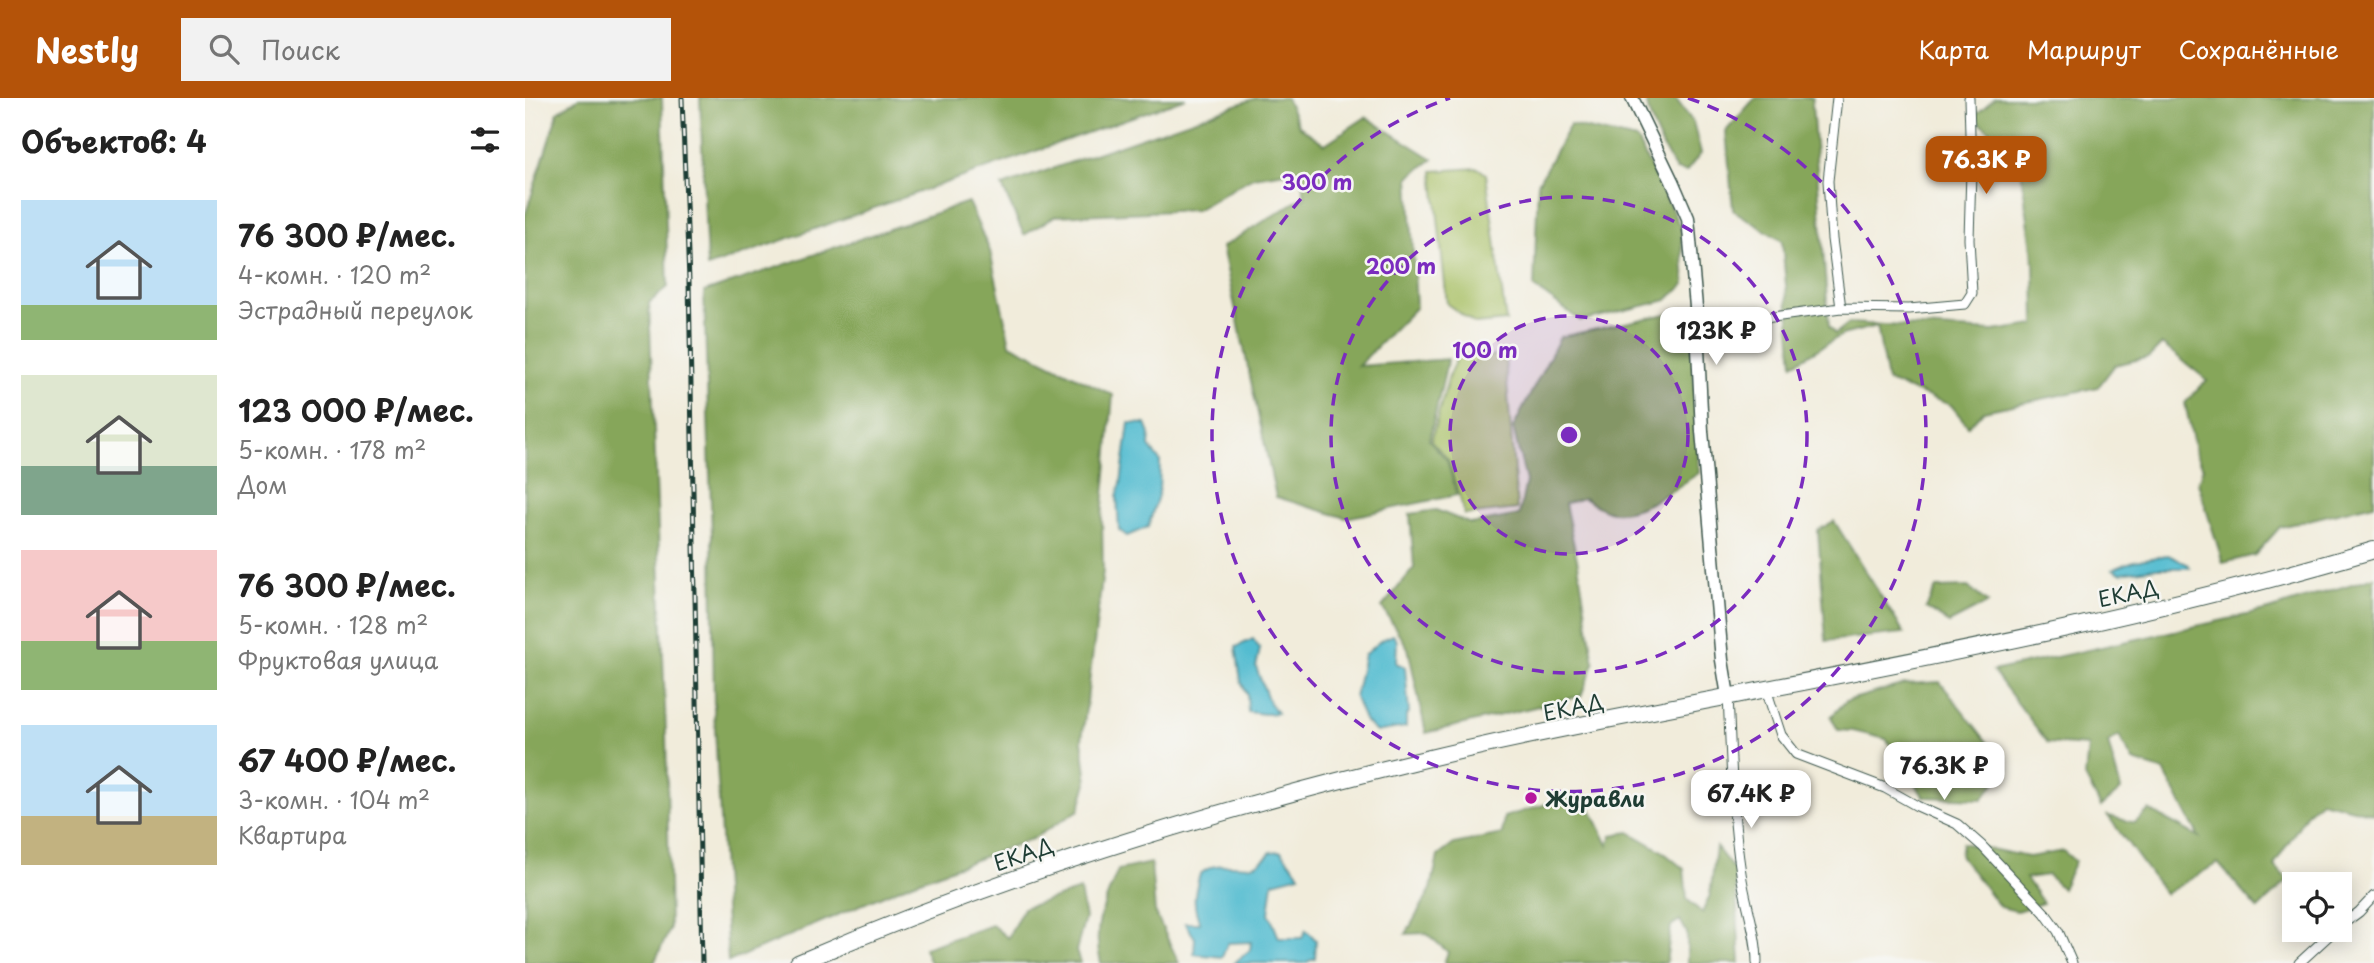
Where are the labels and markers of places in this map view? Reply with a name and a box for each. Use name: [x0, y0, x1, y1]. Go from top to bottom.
pin: 76.3K ₽: [1921, 136, 2051, 196]
pin: 123K ₽: [1659, 308, 1773, 367]
centre of rings: [1557, 423, 1581, 447]
pin: 76.3K ₽: [1879, 742, 2009, 802]
pin: 67.4K ₽: [1686, 770, 1816, 830]
place label: Журавли: [1545, 782, 1645, 814]
marker: Журавли: [1523, 790, 1539, 806]

